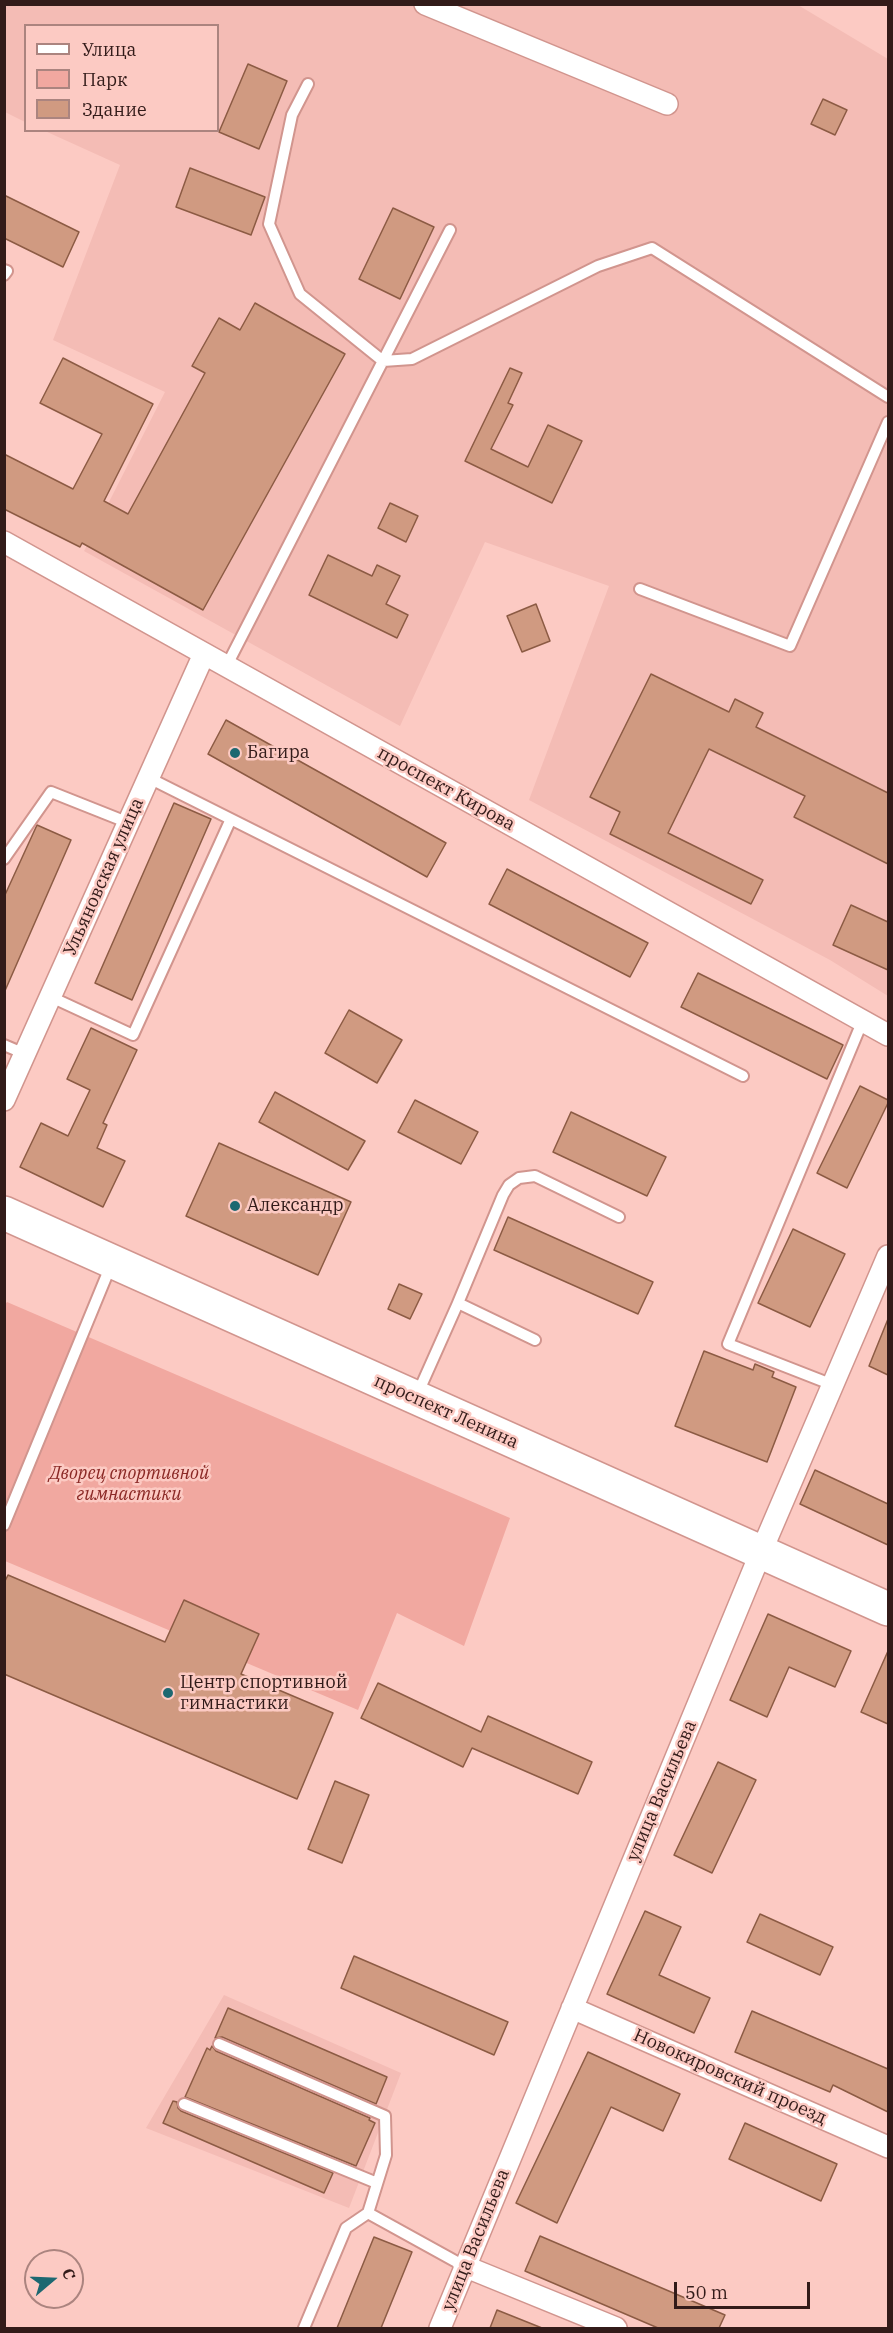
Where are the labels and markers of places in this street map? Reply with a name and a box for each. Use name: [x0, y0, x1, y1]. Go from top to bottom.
place label: Багира: [247, 742, 310, 764]
marker: Багира: [228, 746, 242, 760]
place label: Александр: [247, 1195, 343, 1217]
marker: Александр: [228, 1199, 242, 1213]
place label: Центр спортивной гимнастики: [180, 1672, 348, 1714]
marker: Центр спортивной гимнастики: [161, 1686, 175, 1700]

